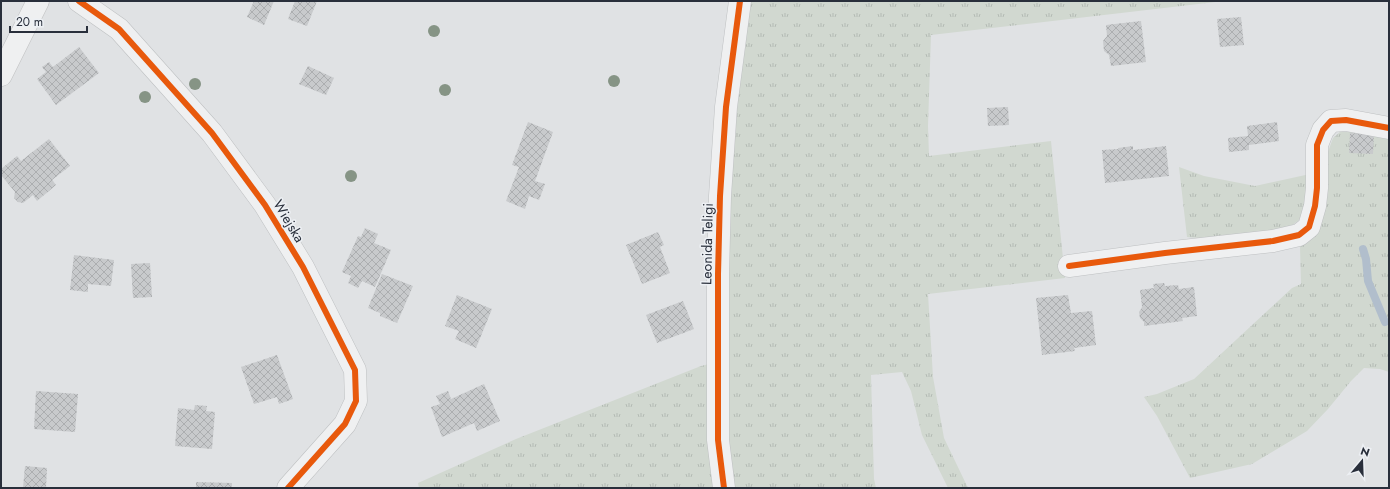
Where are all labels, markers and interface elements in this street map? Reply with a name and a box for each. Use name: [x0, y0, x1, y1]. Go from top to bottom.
scale bar: [10, 8, 87, 34]
text: 20 m: [16, 13, 43, 31]
street label: Wiejska: [268, 196, 310, 246]
street label: Leonida Teligi: [696, 203, 718, 285]
north arrow: [1342, 441, 1382, 481]
text: N: [1359, 443, 1372, 461]

